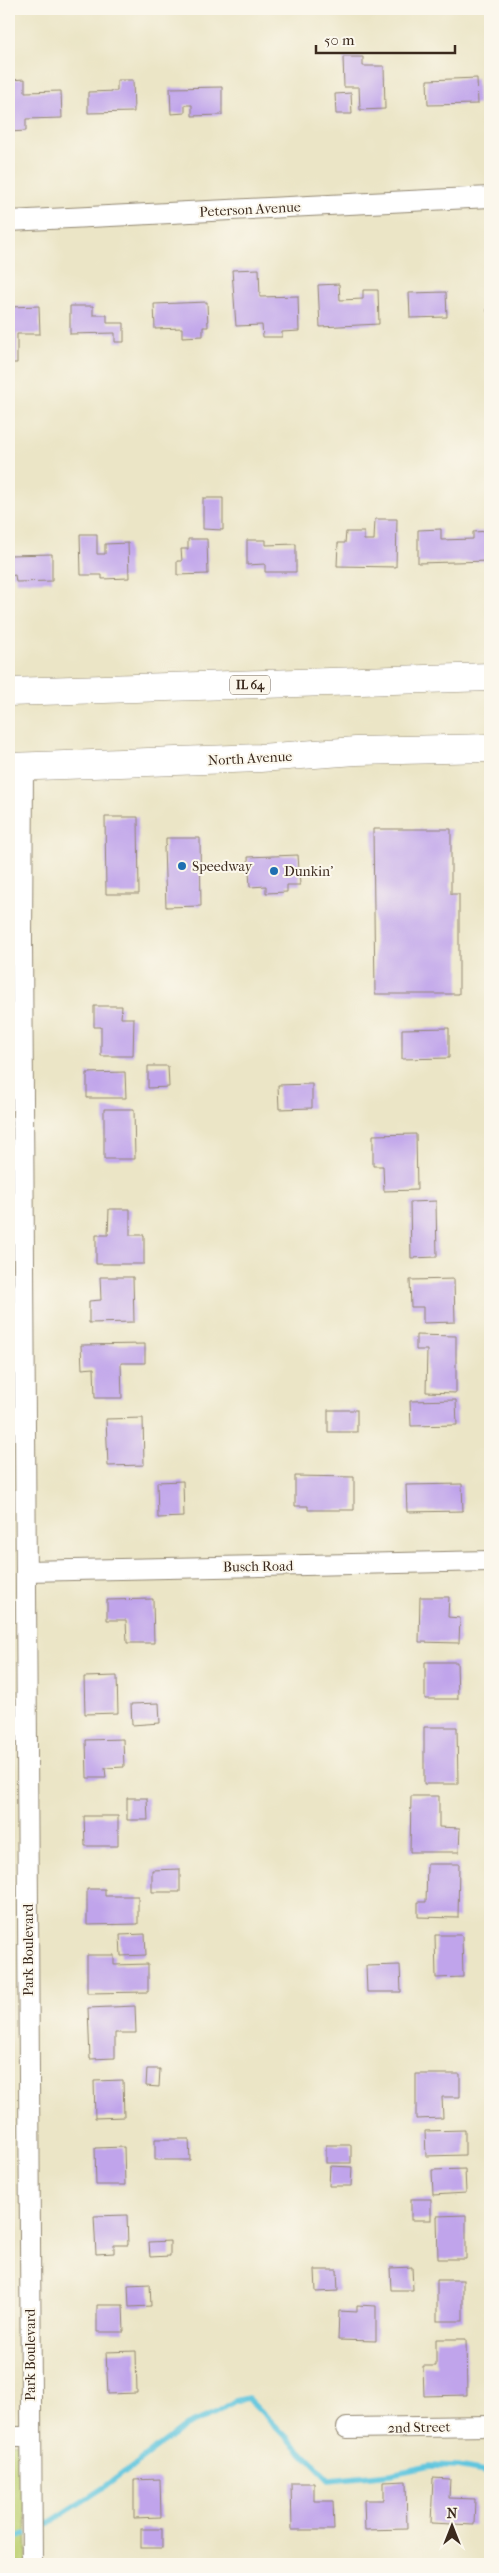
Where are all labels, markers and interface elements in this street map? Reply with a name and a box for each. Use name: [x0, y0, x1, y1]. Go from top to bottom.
scale bar: [316, 22, 455, 54]
text: 50 m: [324, 31, 355, 49]
street label: Peterson Avenue: [199, 198, 301, 221]
road number: IL 64: [230, 676, 270, 694]
street label: North Avenue: [207, 748, 293, 769]
place label: Speedway: [192, 858, 253, 875]
marker: Speedway: [176, 860, 188, 872]
place label: Dunkin': [284, 863, 333, 880]
marker: Dunkin': [268, 865, 280, 877]
street label: Busch Road: [223, 1557, 294, 1576]
street label: Park Boulevard: [20, 1904, 37, 1996]
street label: Park Boulevard: [22, 2309, 39, 2401]
street label: 2nd Street: [387, 2418, 451, 2437]
north arrow: [426, 2500, 476, 2550]
text: N: [447, 2505, 458, 2522]

